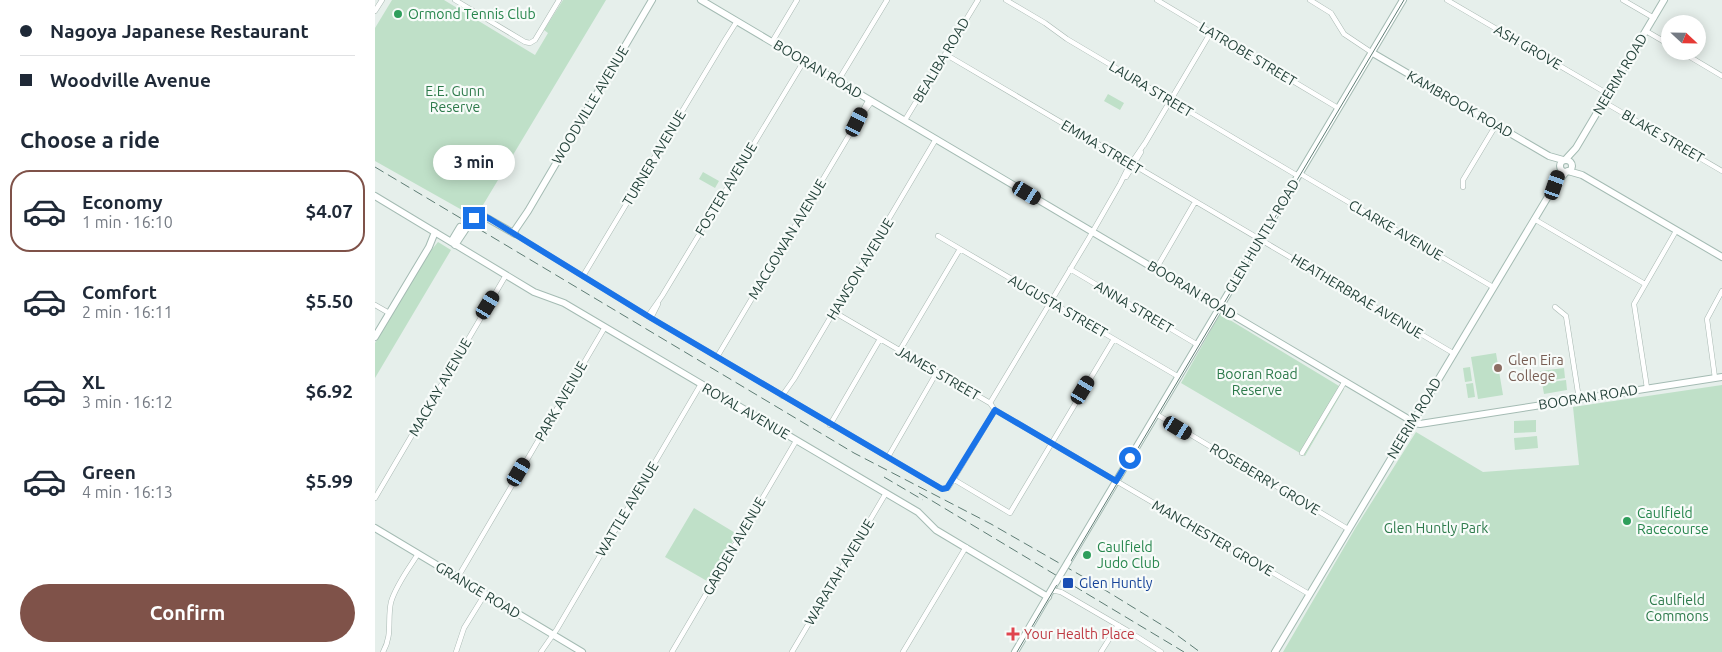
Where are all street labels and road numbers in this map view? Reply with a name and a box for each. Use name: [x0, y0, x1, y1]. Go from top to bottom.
street label: BEALIBA ROAD: [909, 14, 973, 105]
street label: LATROBE STREET: [1197, 19, 1300, 89]
street label: ASH GROVE: [1491, 21, 1565, 73]
street label: NEERIM ROAD: [1589, 30, 1651, 117]
street label: BOORAN ROAD: [771, 36, 865, 102]
street label: WOODVILLE AVENUE: [548, 43, 632, 167]
street label: LAURA STREET: [1106, 58, 1196, 120]
street label: KAMBROOK ROAD: [1404, 67, 1516, 141]
street label: BLAKE STREET: [1619, 106, 1707, 166]
street label: TURNER AVENUE: [619, 107, 689, 209]
street label: EMMA STREET: [1059, 116, 1146, 178]
street label: FOSTER AVENUE: [692, 139, 760, 238]
street label: MACGOWAN AVENUE: [745, 176, 829, 302]
street label: GLEN HUNTLY ROAD: [1222, 176, 1302, 296]
street label: CLARKE AVENUE: [1346, 197, 1446, 264]
street label: HAWSON AVENUE: [823, 215, 897, 323]
street label: HEATHERBRAE AVENUE: [1288, 250, 1426, 342]
street label: BOORAN ROAD: [1145, 257, 1239, 323]
street label: AUGUSTA STREET: [1006, 271, 1110, 341]
street label: ANNA STREET: [1092, 277, 1176, 337]
street label: MACKAY AVENUE: [405, 335, 475, 439]
street label: JAMES STREET: [893, 343, 983, 403]
street label: PARK AVENUE: [532, 358, 590, 444]
street label: NEERIM ROAD: [1383, 374, 1445, 461]
street label: ROYAL AVENUE: [699, 380, 793, 443]
street label: BOORAN ROAD: [1537, 381, 1639, 413]
street label: ROSEBERRY GROVE: [1207, 440, 1323, 518]
street label: WATTLE AVENUE: [592, 459, 662, 559]
street label: GARDEN AVENUE: [699, 494, 769, 598]
street label: MANCHESTER GROVE: [1149, 497, 1277, 579]
street label: WARATAH AVENUE: [801, 516, 877, 628]
street label: GRANGE ROAD: [433, 558, 523, 622]

